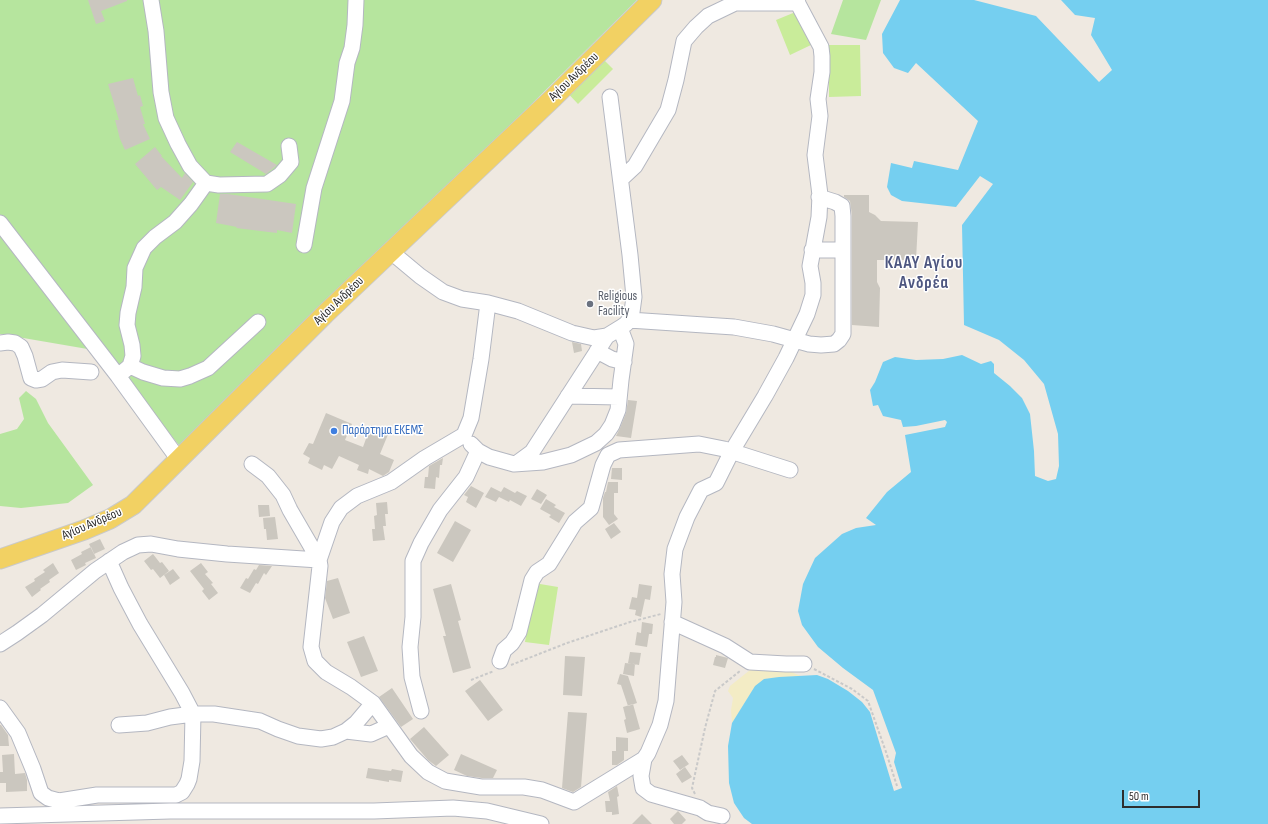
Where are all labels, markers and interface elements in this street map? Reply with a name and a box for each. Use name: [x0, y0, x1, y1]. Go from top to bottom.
street label: Αγίου Ανδρέου: [546, 49, 602, 105]
district label: ΚΑΑΥ Αγίου Ανδρέα: [885, 254, 963, 294]
street label: Αγίου Ανδρέου: [311, 273, 367, 329]
place label: Religious Facility: [598, 289, 637, 320]
marker: Religious Facility: [585, 299, 595, 309]
place label: Παράρτημα ΕΚΕΜΣ: [342, 423, 423, 439]
marker: Παράρτημα ΕΚΕΜΣ: [329, 426, 339, 436]
street label: Αγίου Ανδρέου: [60, 504, 124, 544]
scale bar: [1124, 782, 1202, 808]
text: 50 m: [1129, 789, 1149, 804]

